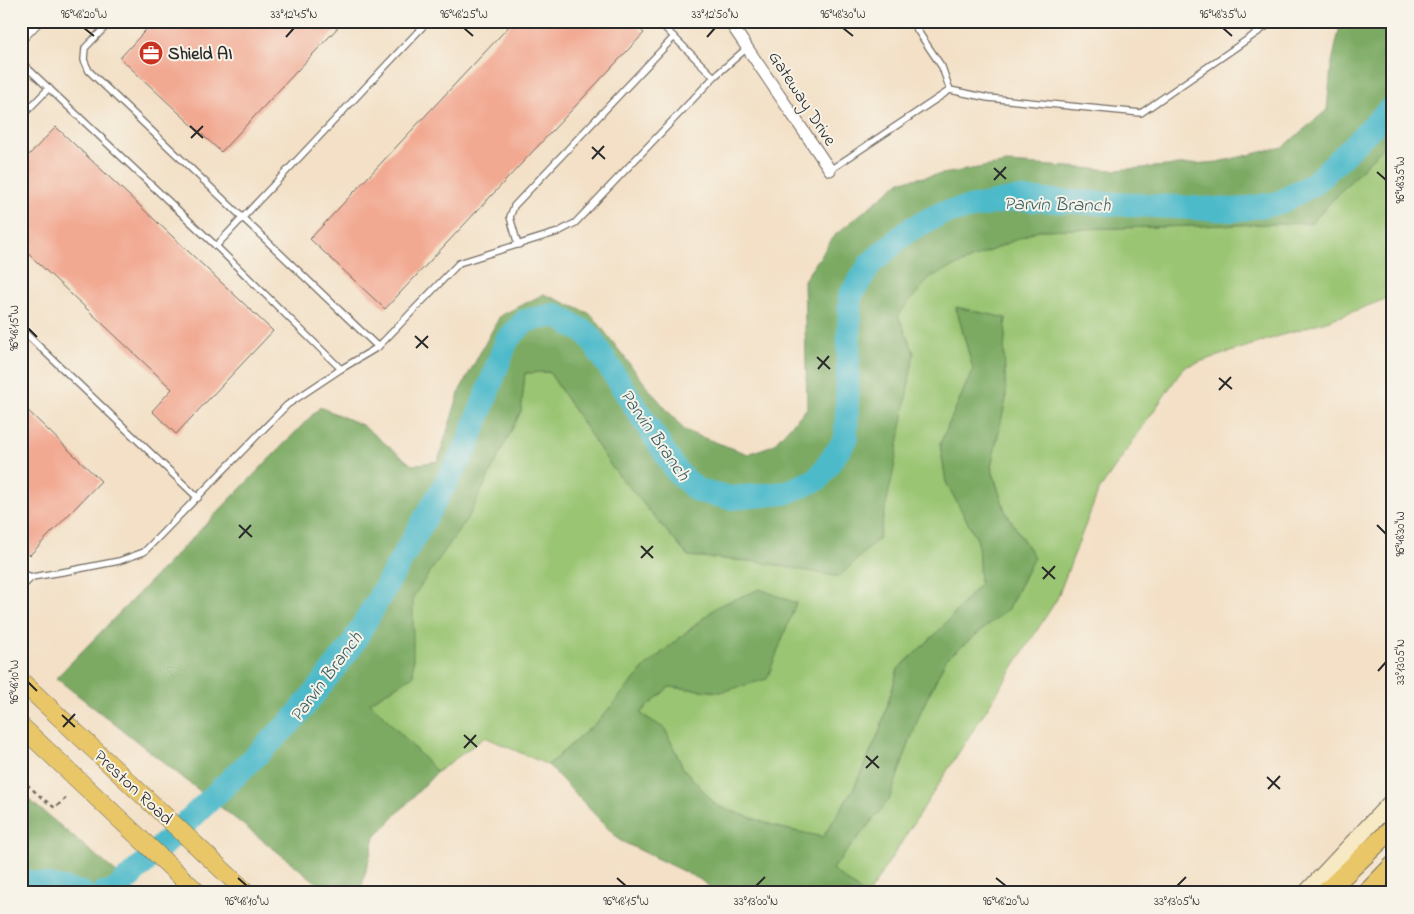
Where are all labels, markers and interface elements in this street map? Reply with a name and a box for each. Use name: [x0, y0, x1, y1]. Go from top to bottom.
text: 96°48'20"W: [61, 6, 107, 24]
text: 33°12'45"N: [271, 6, 317, 24]
text: 96°48'25"W: [440, 6, 488, 24]
text: 33°12'50"N: [691, 6, 739, 24]
text: 96°48'30"W: [820, 6, 866, 24]
text: 96°48'35"W: [1200, 6, 1246, 24]
office icon: Shield AI: [138, 40, 164, 66]
place label: Shield AI: [168, 42, 232, 68]
street label: Gateway Drive: [761, 46, 842, 153]
text: 96°48'35"W: [1392, 157, 1410, 203]
water label: Parvin Branch: [1003, 191, 1111, 220]
text: 96°48'15"W: [6, 305, 24, 351]
water label: Parvin Branch: [612, 384, 696, 488]
text: 96°48'30"W: [1392, 511, 1410, 557]
water label: Parvin Branch: [284, 626, 370, 728]
text: 33°13'05"N: [1392, 639, 1410, 685]
text: 96°48'10"W: [6, 660, 24, 704]
street label: Preston Road: [87, 745, 178, 832]
text: 96°48'10"W: [225, 893, 269, 911]
text: 96°48'15"W: [603, 893, 649, 911]
text: 33°13'00"N: [734, 893, 778, 911]
text: 96°48'20"W: [983, 893, 1029, 911]
text: 33°13'05"N: [1154, 893, 1200, 911]

